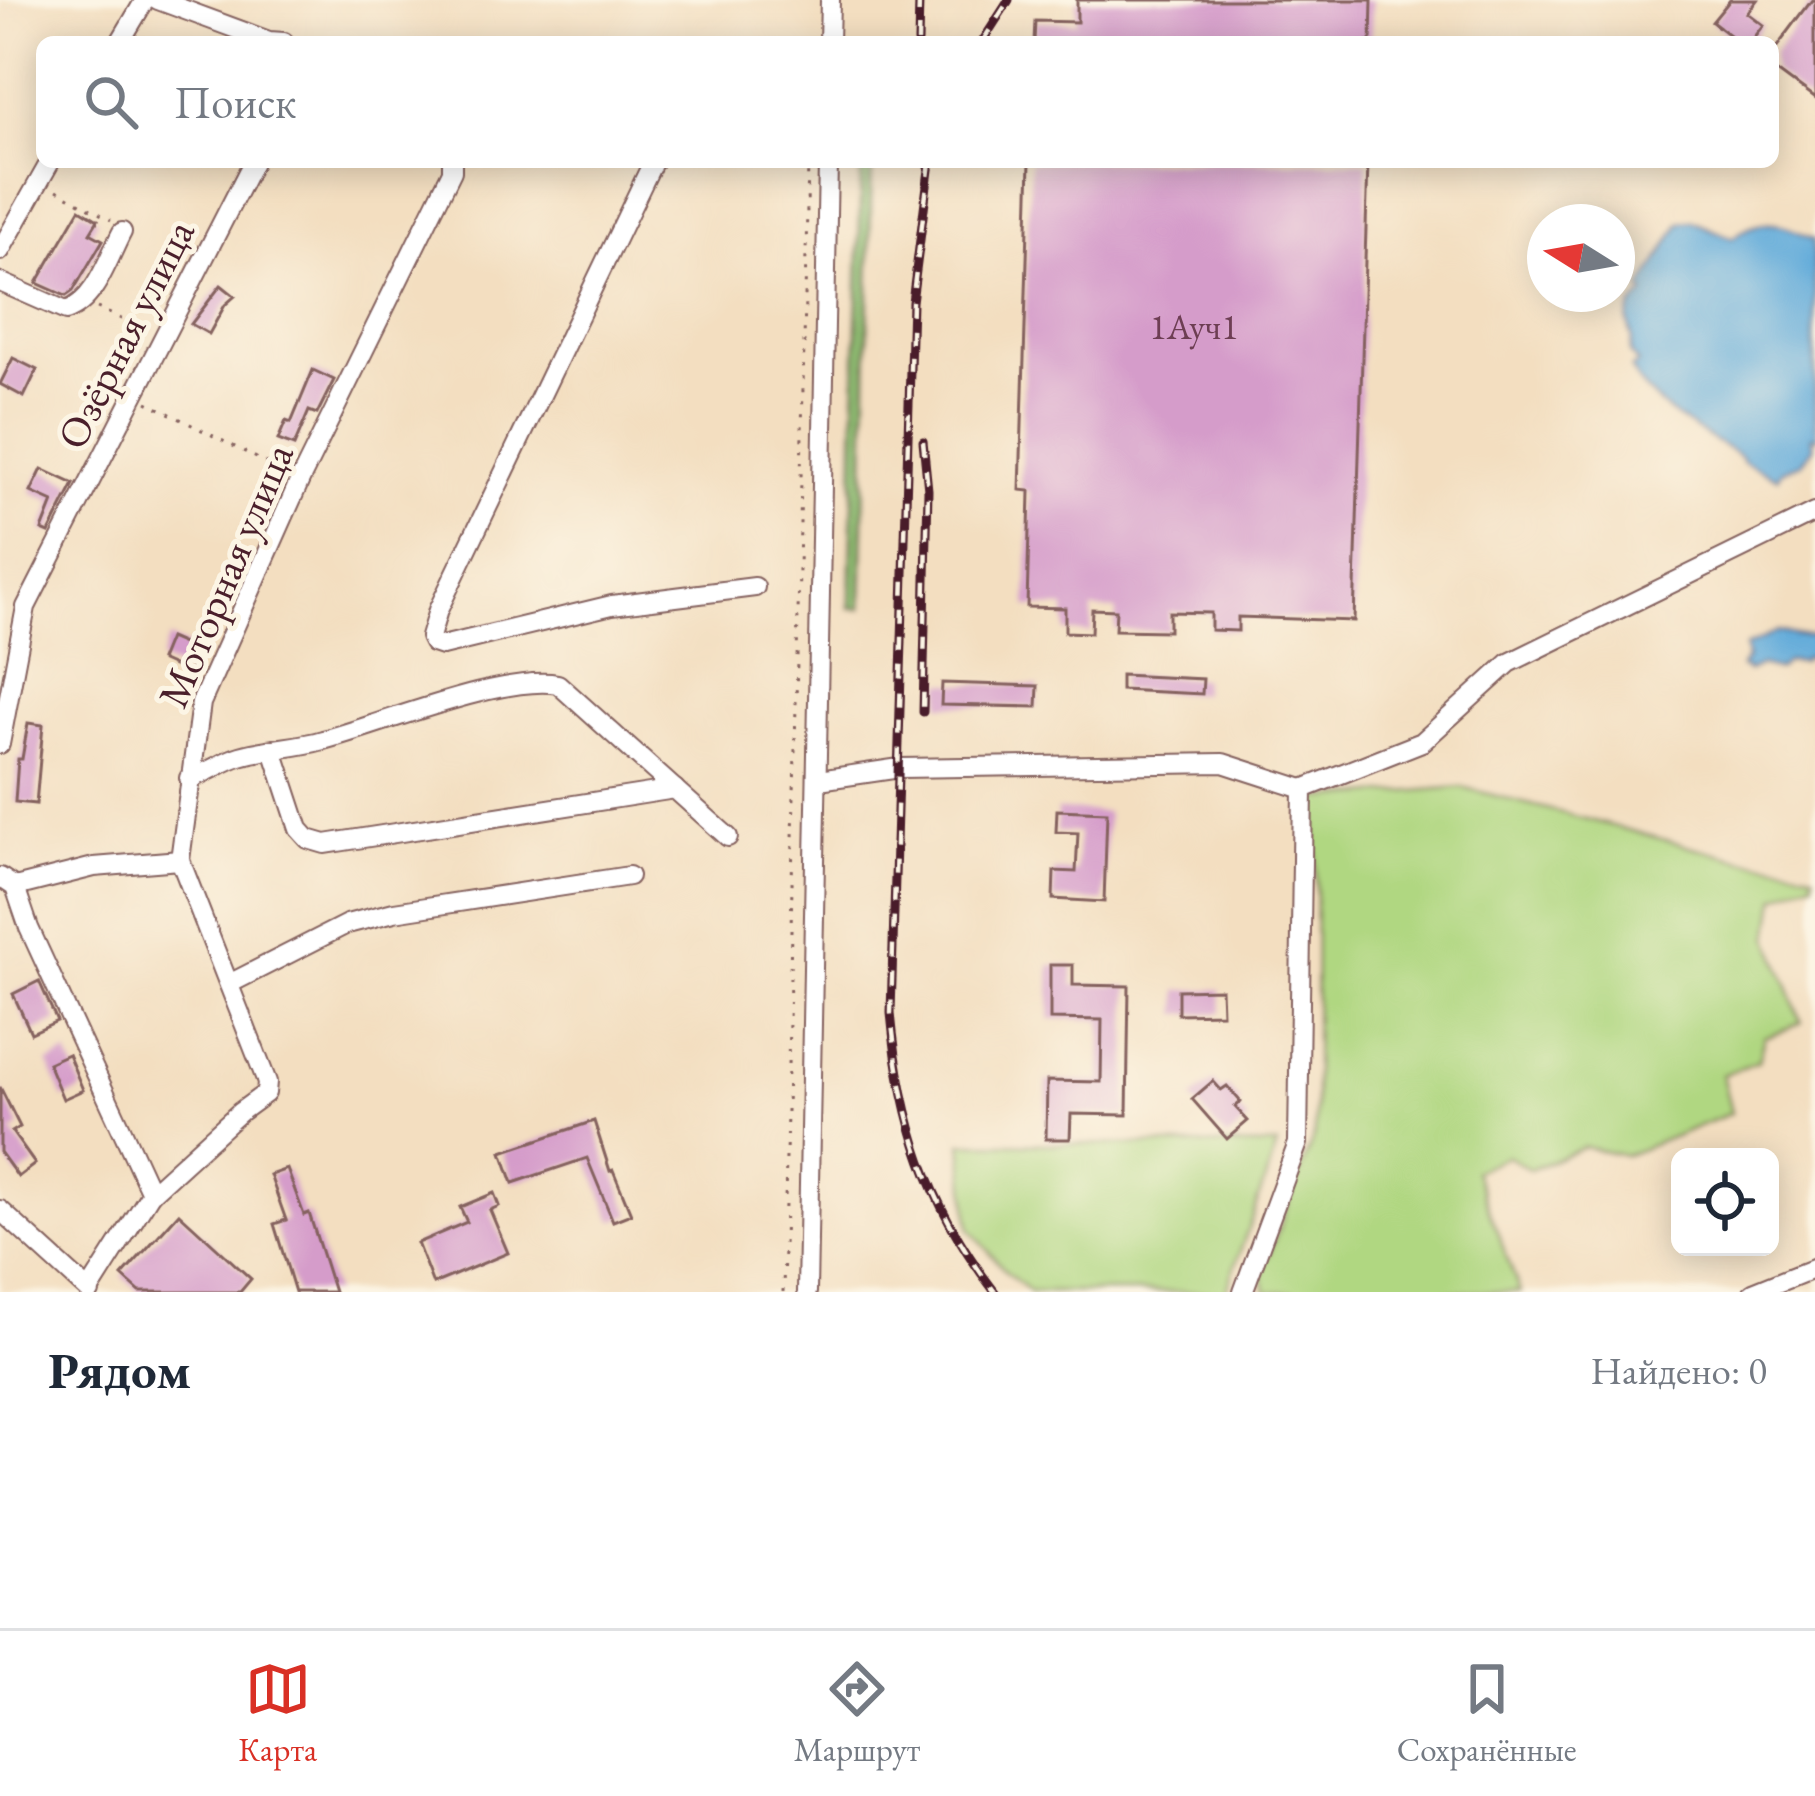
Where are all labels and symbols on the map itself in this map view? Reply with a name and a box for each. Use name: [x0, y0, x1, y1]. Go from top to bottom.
north arrow: [1527, 204, 1635, 312]
street label: Озёрная улица: [44, 210, 207, 458]
house number: 1Ауч1: [1150, 303, 1238, 350]
street label: Моторная улица: [145, 435, 306, 715]

